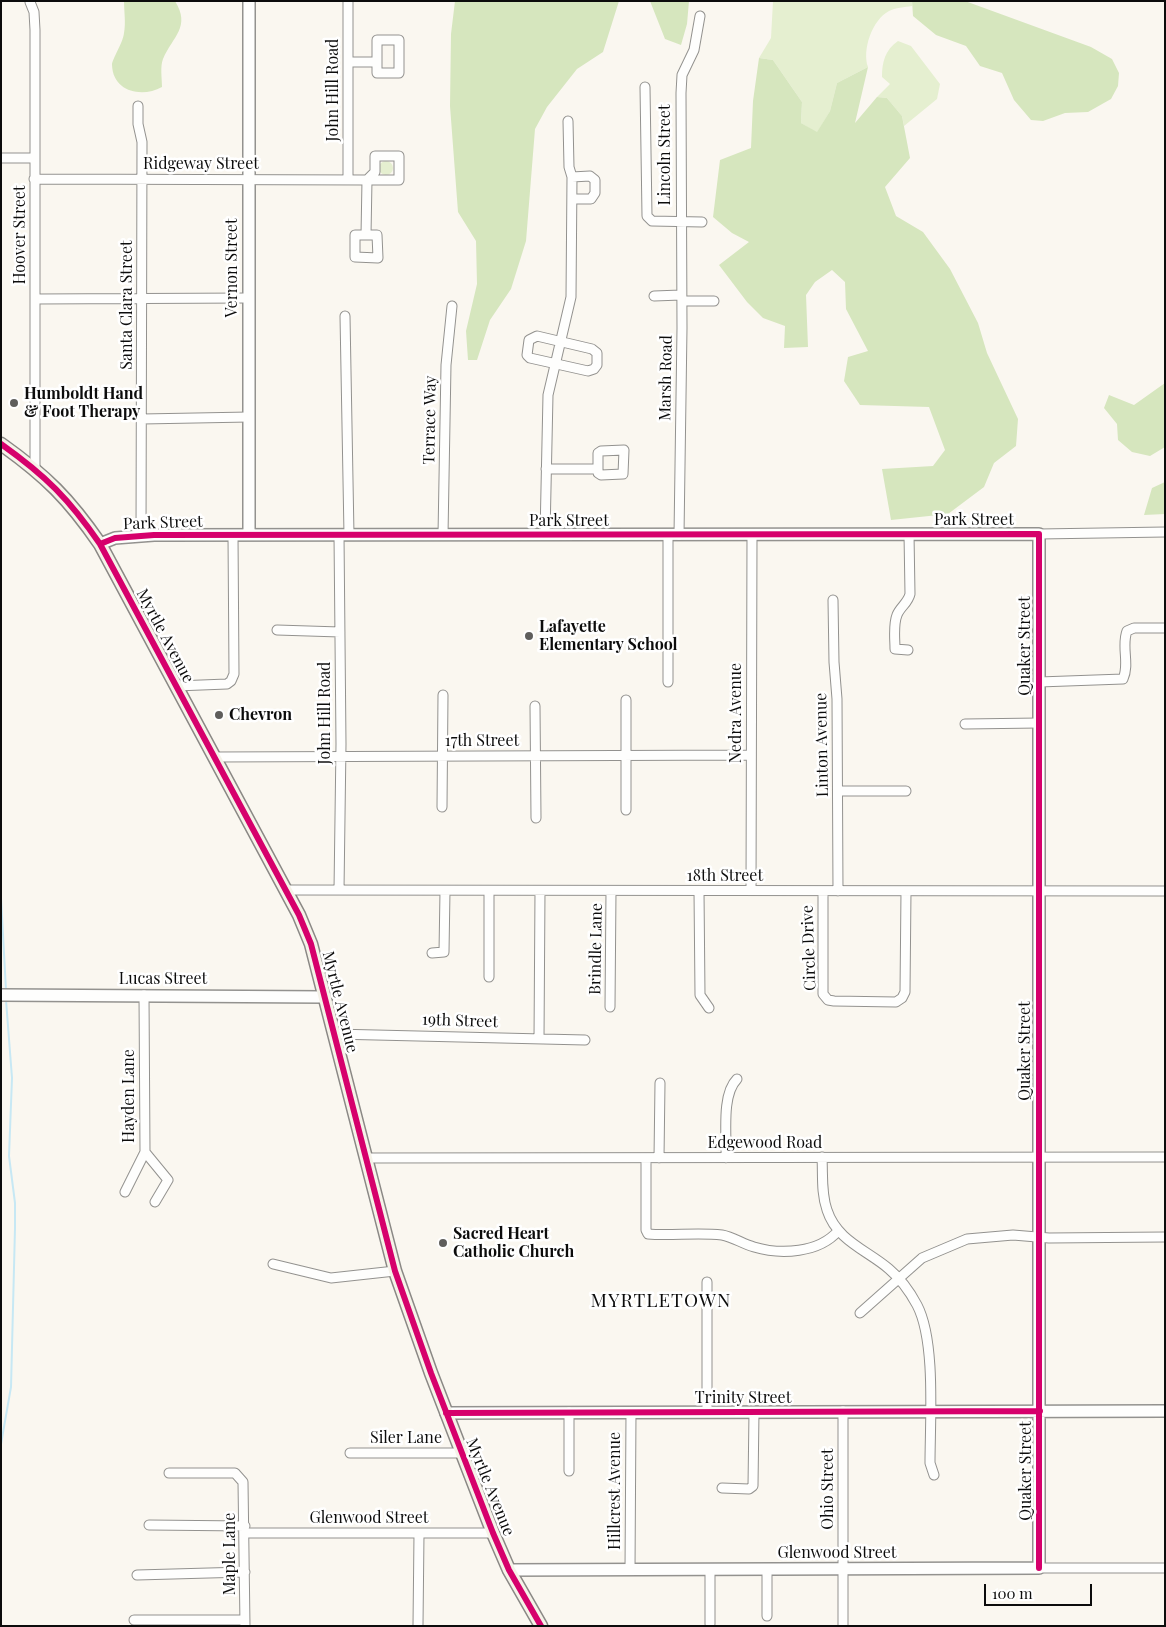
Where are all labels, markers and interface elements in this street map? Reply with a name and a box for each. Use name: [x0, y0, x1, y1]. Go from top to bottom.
street label: John Hill Road: [323, 39, 343, 141]
street label: Lincoln Street: [655, 104, 675, 206]
street label: Ridgeway Street: [143, 154, 259, 174]
street label: Hoover Street: [10, 185, 30, 285]
street label: Vernon Street: [222, 218, 242, 318]
street label: Santa Clara Street: [117, 240, 137, 370]
street label: Marsh Road: [656, 335, 676, 421]
street label: Terrace Way: [420, 375, 440, 465]
place label: Humboldt Hand & Foot Therapy: [24, 384, 143, 422]
marker: Humboldt Hand & Foot Therapy: [8, 397, 20, 409]
street label: Park Street: [934, 510, 1014, 530]
street label: Park Street: [529, 511, 609, 531]
street label: Park Street: [123, 512, 203, 534]
street label: Myrtle Avenue: [132, 586, 198, 686]
street label: Quaker Street: [1015, 596, 1035, 696]
place label: Lafayette Elementary School: [539, 617, 678, 655]
marker: Lafayette Elementary School: [523, 630, 535, 642]
street label: John Hill Road: [315, 662, 335, 764]
street label: Nedra Avenue: [726, 663, 746, 763]
street label: Linton Avenue: [811, 693, 833, 797]
place label: Chevron: [229, 705, 292, 725]
marker: Chevron: [213, 709, 225, 721]
street label: 17th Street: [445, 731, 519, 751]
street label: 18th Street: [687, 866, 763, 886]
street label: Brindle Lane: [586, 903, 606, 995]
street label: Circle Drive: [798, 905, 820, 991]
street label: Myrtle Avenue: [318, 949, 362, 1055]
street label: Lucas Street: [119, 969, 207, 989]
street label: Quaker Street: [1015, 1001, 1035, 1101]
street label: 19th Street: [422, 1010, 498, 1032]
street label: Hayden Lane: [119, 1049, 139, 1143]
street label: Edgewood Road: [708, 1133, 822, 1153]
place label: Sacred Heart Catholic Church: [453, 1224, 574, 1262]
marker: Sacred Heart Catholic Church: [437, 1237, 449, 1249]
district label: MYRTLETOWN: [589, 1290, 733, 1312]
street label: Trinity Street: [695, 1388, 791, 1408]
street label: Quaker Street: [1016, 1421, 1036, 1521]
street label: Siler Lane: [370, 1428, 442, 1448]
street label: Hillcrest Avenue: [605, 1432, 625, 1550]
street label: Myrtle Avenue: [462, 1435, 518, 1539]
street label: Ohio Street: [818, 1448, 838, 1530]
street label: Glenwood Street: [309, 1508, 429, 1528]
street label: Maple Lane: [220, 1513, 240, 1595]
street label: Glenwood Street: [777, 1543, 897, 1563]
scale bar: [986, 1574, 1094, 1606]
text: 100 m: [992, 1583, 1033, 1603]

